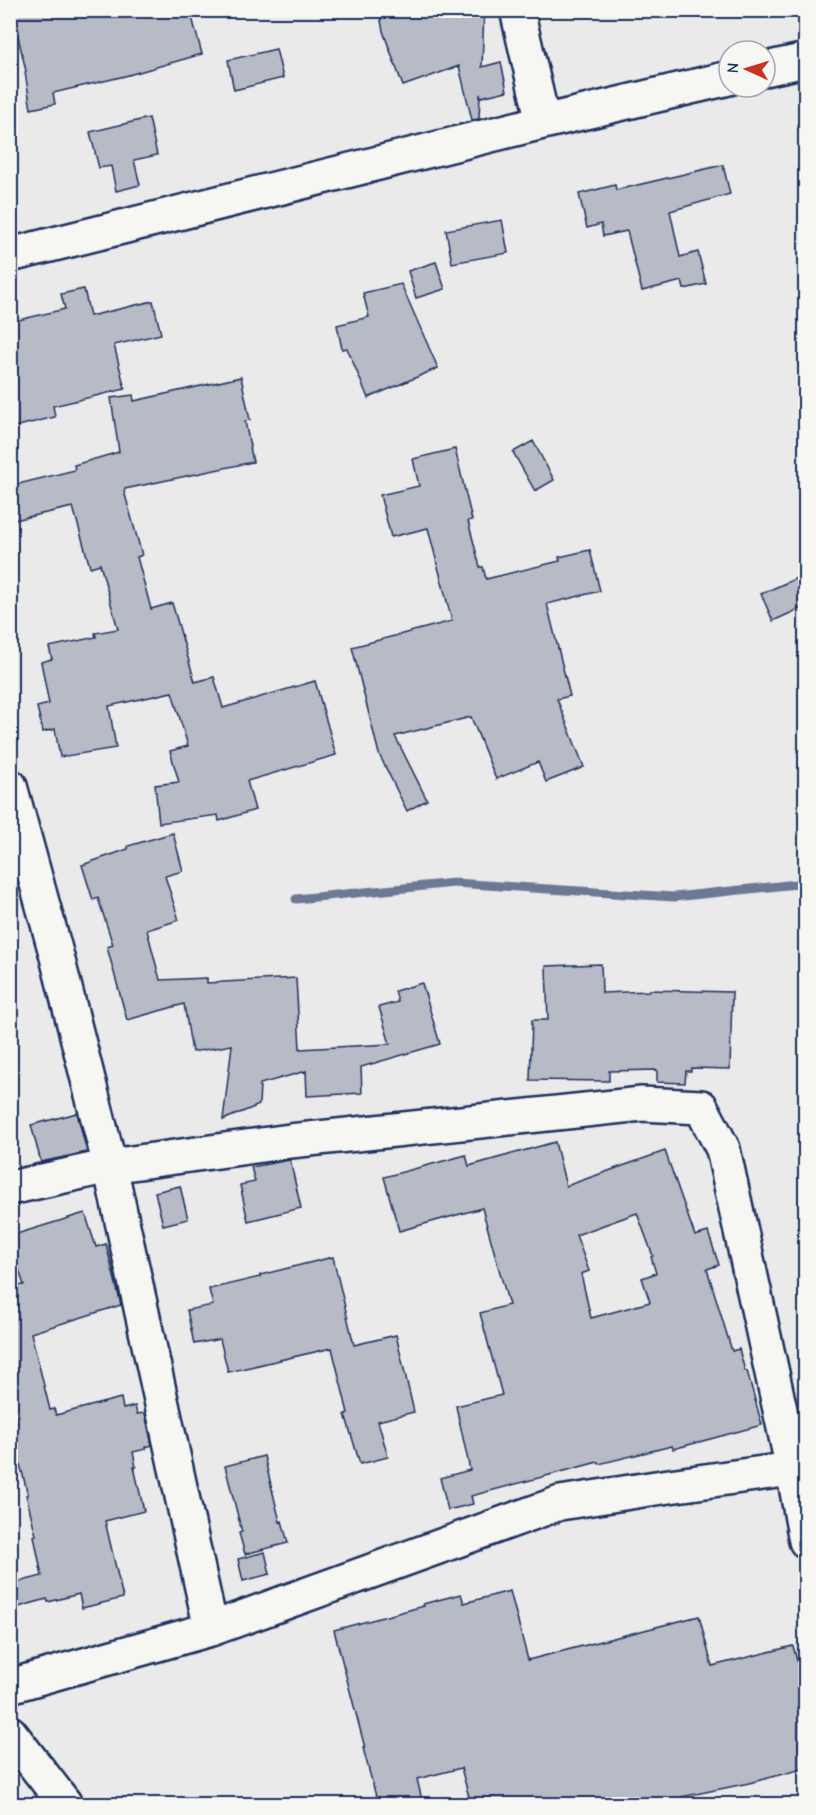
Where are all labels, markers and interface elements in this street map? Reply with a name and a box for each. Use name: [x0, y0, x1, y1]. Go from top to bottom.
north arrow: [717, 39, 777, 99]
text: N: [724, 62, 742, 74]

